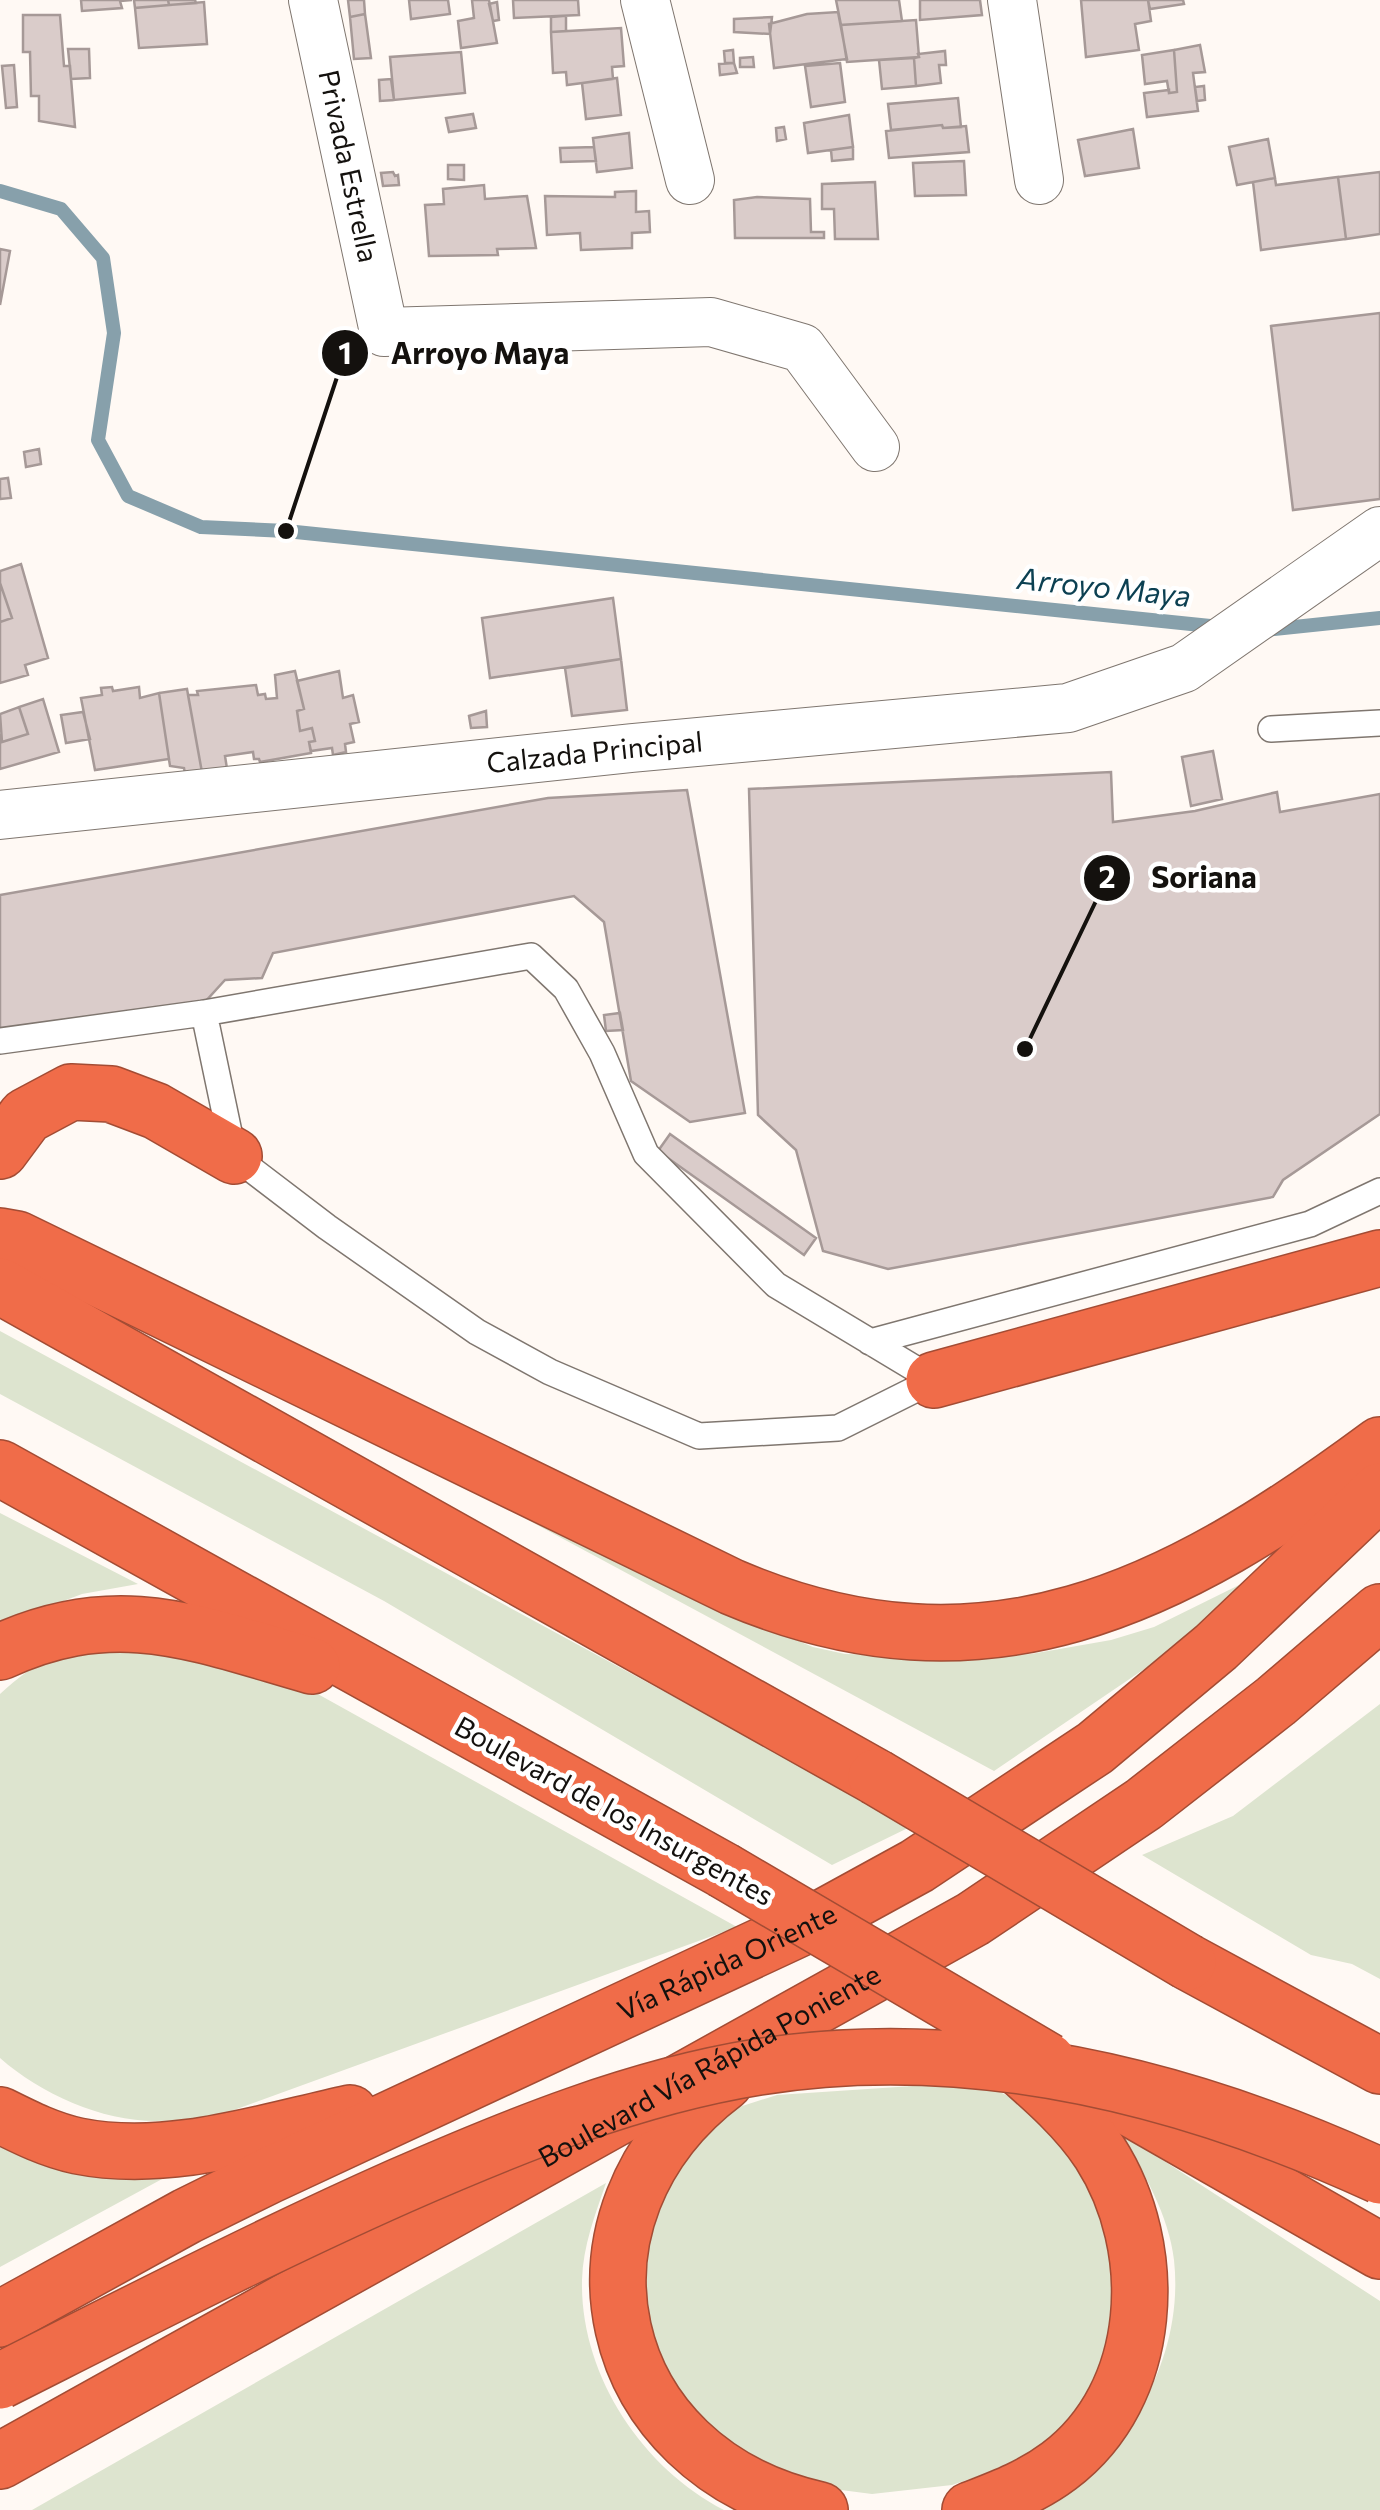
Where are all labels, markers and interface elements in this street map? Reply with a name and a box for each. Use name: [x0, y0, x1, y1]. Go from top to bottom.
street label: Privada Estrella: [312, 67, 387, 265]
callout: Arroyo Maya: [320, 323, 589, 383]
text: 1: [338, 333, 352, 370]
text: Arroyo Maya: [391, 333, 569, 370]
water label: Arroyo Maya: [1015, 558, 1193, 613]
street label: Calzada Principal: [485, 724, 704, 779]
callout: Soriana: [1082, 848, 1277, 908]
text: 2: [1098, 857, 1116, 894]
text: Soriana: [1151, 857, 1257, 894]
street label: Boulevard de los Insurgentes: [449, 1708, 780, 1912]
street label: Vía Rápida Oriente: [612, 1896, 842, 2027]
street label: Boulevard Vía Rápida Poniente: [532, 1956, 886, 2174]

